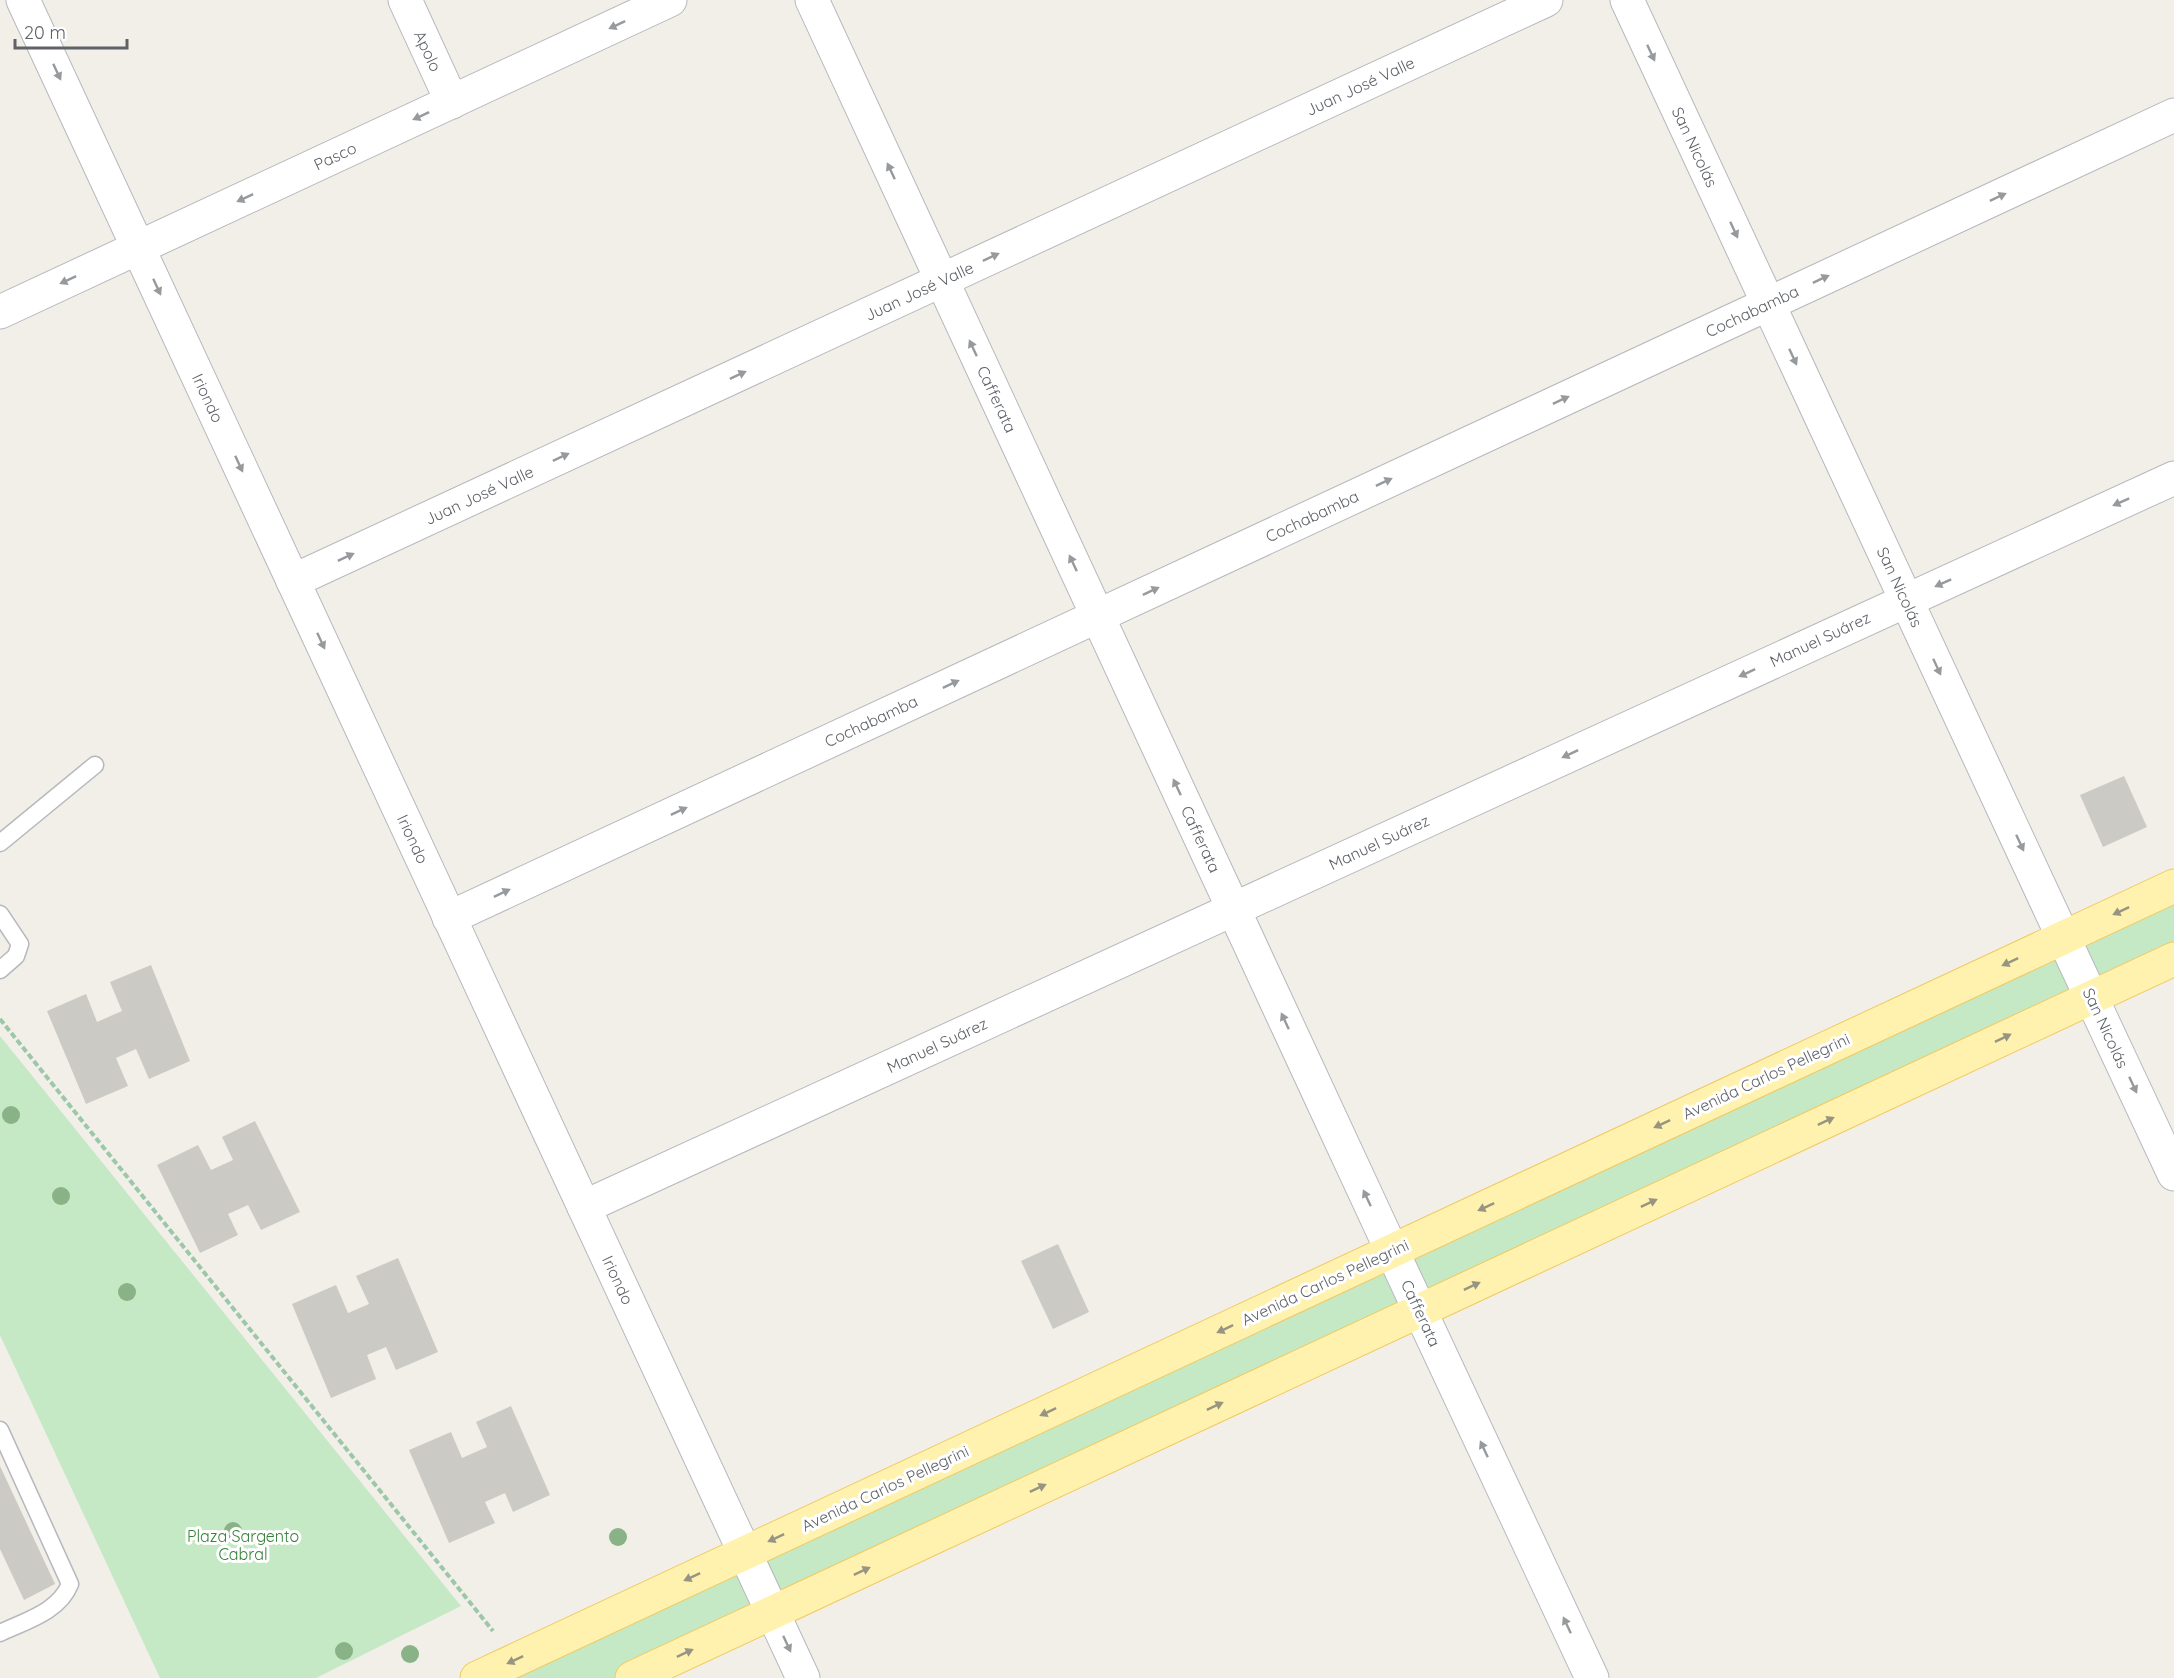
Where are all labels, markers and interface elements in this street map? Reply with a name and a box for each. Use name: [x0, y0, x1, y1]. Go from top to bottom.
scale bar: [15, 12, 128, 50]
one-way arrow: [609, 20, 626, 29]
text: 20 m: [24, 21, 66, 44]
street label: Apolo: [410, 27, 446, 75]
one-way arrow: [1647, 44, 1657, 62]
street label: Juan José Valle: [1302, 52, 1418, 120]
one-way arrow: [52, 64, 61, 81]
street label: San Nicolás: [1668, 104, 1722, 190]
one-way arrow: [413, 111, 430, 120]
street label: Pasco: [311, 138, 359, 174]
one-way arrow: [887, 163, 896, 180]
one-way arrow: [1990, 192, 2007, 201]
one-way arrow: [236, 194, 253, 203]
one-way arrow: [1729, 221, 1738, 238]
one-way arrow: [983, 253, 1000, 262]
street label: Juan José Valle: [861, 257, 977, 325]
one-way arrow: [1813, 274, 1830, 283]
one-way arrow: [59, 276, 76, 285]
one-way arrow: [152, 278, 162, 296]
street label: Cochabamba: [1702, 281, 1802, 341]
one-way arrow: [969, 339, 978, 356]
one-way arrow: [1788, 348, 1798, 366]
street label: Cafferata: [973, 362, 1021, 436]
street label: Iriondo: [188, 370, 228, 426]
one-way arrow: [730, 370, 748, 380]
one-way arrow: [1553, 395, 1571, 405]
one-way arrow: [553, 452, 571, 462]
one-way arrow: [234, 455, 243, 472]
street label: Juan José Valle: [421, 461, 537, 529]
one-way arrow: [1376, 478, 1393, 487]
street label: Cochabamba: [1262, 486, 1362, 546]
one-way arrow: [2111, 497, 2129, 507]
street label: San Nicolás: [1873, 544, 1927, 630]
one-way arrow: [338, 552, 355, 561]
one-way arrow: [1068, 554, 1077, 571]
one-way arrow: [1935, 578, 1952, 587]
one-way arrow: [1142, 587, 1159, 596]
street label: Manuel Suárez: [1767, 607, 1873, 671]
one-way arrow: [316, 632, 325, 649]
one-way arrow: [1933, 658, 1942, 675]
one-way arrow: [1738, 668, 1755, 677]
one-way arrow: [943, 679, 961, 689]
street label: Cochabamba: [821, 691, 921, 751]
one-way arrow: [1560, 749, 1578, 759]
one-way arrow: [1171, 778, 1181, 796]
street label: Cafferata: [1177, 802, 1225, 876]
one-way arrow: [671, 806, 688, 815]
street label: Manuel Suárez: [1326, 810, 1432, 874]
street label: Iriondo: [393, 811, 433, 867]
one-way arrow: [2015, 835, 2024, 852]
one-way arrow: [494, 888, 511, 897]
one-way arrow: [2113, 906, 2130, 915]
one-way arrow: [2001, 957, 2019, 967]
street label: San Nicolás: [2079, 985, 2133, 1071]
street label: Manuel Suárez: [884, 1013, 990, 1077]
one-way arrow: [1281, 1013, 1290, 1030]
street label: Avenida Carlos Pellegrini: [1679, 1028, 1853, 1124]
one-way arrow: [1994, 1034, 2011, 1043]
one-way arrow: [2128, 1077, 2137, 1094]
one-way arrow: [1817, 1116, 1835, 1126]
one-way arrow: [1654, 1120, 1671, 1129]
one-way arrow: [1363, 1190, 1372, 1207]
one-way arrow: [1641, 1199, 1658, 1208]
one-way arrow: [1477, 1202, 1494, 1211]
street label: Avenida Carlos Pellegrini: [1238, 1234, 1412, 1330]
street label: Iriondo: [598, 1252, 638, 1308]
street label: Cafferata: [1397, 1276, 1445, 1350]
one-way arrow: [1464, 1281, 1481, 1290]
one-way arrow: [1216, 1325, 1233, 1334]
one-way arrow: [1207, 1401, 1224, 1410]
one-way arrow: [1039, 1407, 1056, 1416]
street label: Avenida Carlos Pellegrini: [798, 1440, 972, 1536]
one-way arrow: [1480, 1440, 1489, 1457]
one-way arrow: [1030, 1484, 1047, 1493]
park label: Plaza Sargento Cabral: [187, 1526, 299, 1564]
one-way arrow: [767, 1534, 784, 1543]
one-way arrow: [853, 1566, 870, 1575]
one-way arrow: [683, 1573, 700, 1582]
one-way arrow: [1563, 1617, 1572, 1634]
one-way arrow: [783, 1635, 792, 1652]
one-way arrow: [676, 1649, 694, 1659]
one-way arrow: [506, 1655, 524, 1665]

